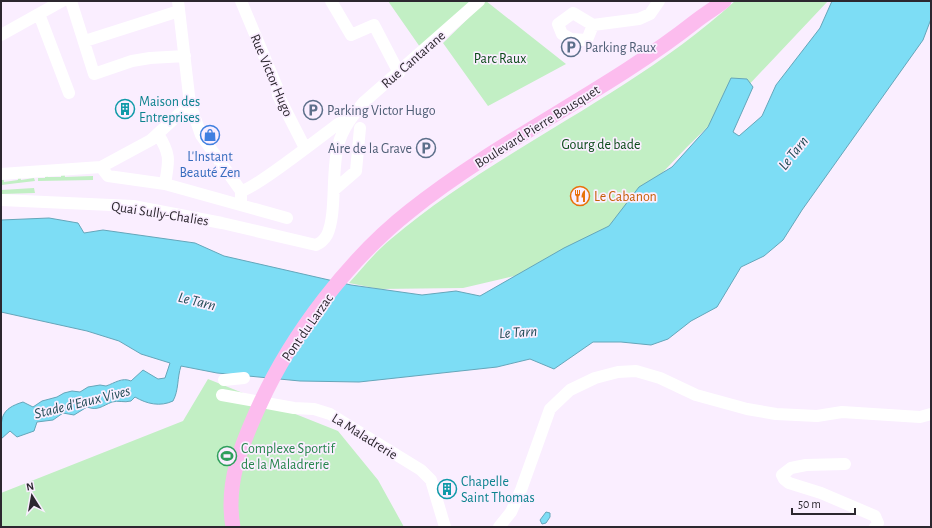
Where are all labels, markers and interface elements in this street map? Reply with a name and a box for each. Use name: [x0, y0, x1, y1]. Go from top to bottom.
street label: Rue Cantarane: [379, 28, 448, 91]
street label: Rue Victor Hugo: [247, 32, 295, 119]
parking icon: Parking Raux: [560, 36, 582, 58]
place label: Parking Raux: [585, 41, 656, 55]
park label: Parc Raux: [474, 52, 526, 66]
street label: Boulevard Pierre Bousquet: [473, 82, 603, 171]
place label: Maison des Entreprises: [139, 95, 200, 125]
building icon: Maison des Entreprises: [114, 98, 136, 120]
parking icon: Parking Victor Hugo: [302, 99, 324, 121]
place label: Parking Victor Hugo: [327, 104, 436, 118]
shop icon: L'Instant Beauté Zen: [199, 124, 221, 146]
water label: Le Tarn: [776, 134, 811, 173]
parking icon: Aire de la Grave: [415, 137, 437, 159]
park label: Gourg de bade: [561, 138, 641, 152]
place label: Aire de la Grave: [328, 142, 412, 156]
place label: L'Instant Beauté Zen: [179, 150, 241, 180]
restaurant icon: Le Cabanon: [569, 185, 591, 207]
place label: Le Cabanon: [594, 190, 657, 204]
street label: Quai Sully-Chalies: [110, 199, 209, 229]
water label: Le Tarn: [177, 290, 217, 313]
street label: Pont du Larzac: [280, 291, 336, 364]
water label: Le Tarn: [498, 324, 538, 341]
water label: Stade d'Eaux Vives: [33, 383, 132, 422]
street label: La Maladrerie: [329, 411, 400, 463]
place label: Complexe Sportif de la Maladrerie: [241, 442, 335, 472]
sports icon: Complexe Sportif de la Maladrerie: [216, 445, 238, 467]
place label: Chapelle Saint Thomas: [461, 475, 535, 505]
north arrow: [12, 476, 52, 516]
building icon: Chapelle Saint Thomas: [436, 478, 458, 500]
text: N: [25, 481, 35, 493]
scale bar: [792, 490, 855, 516]
text: 50 m: [798, 498, 821, 510]

